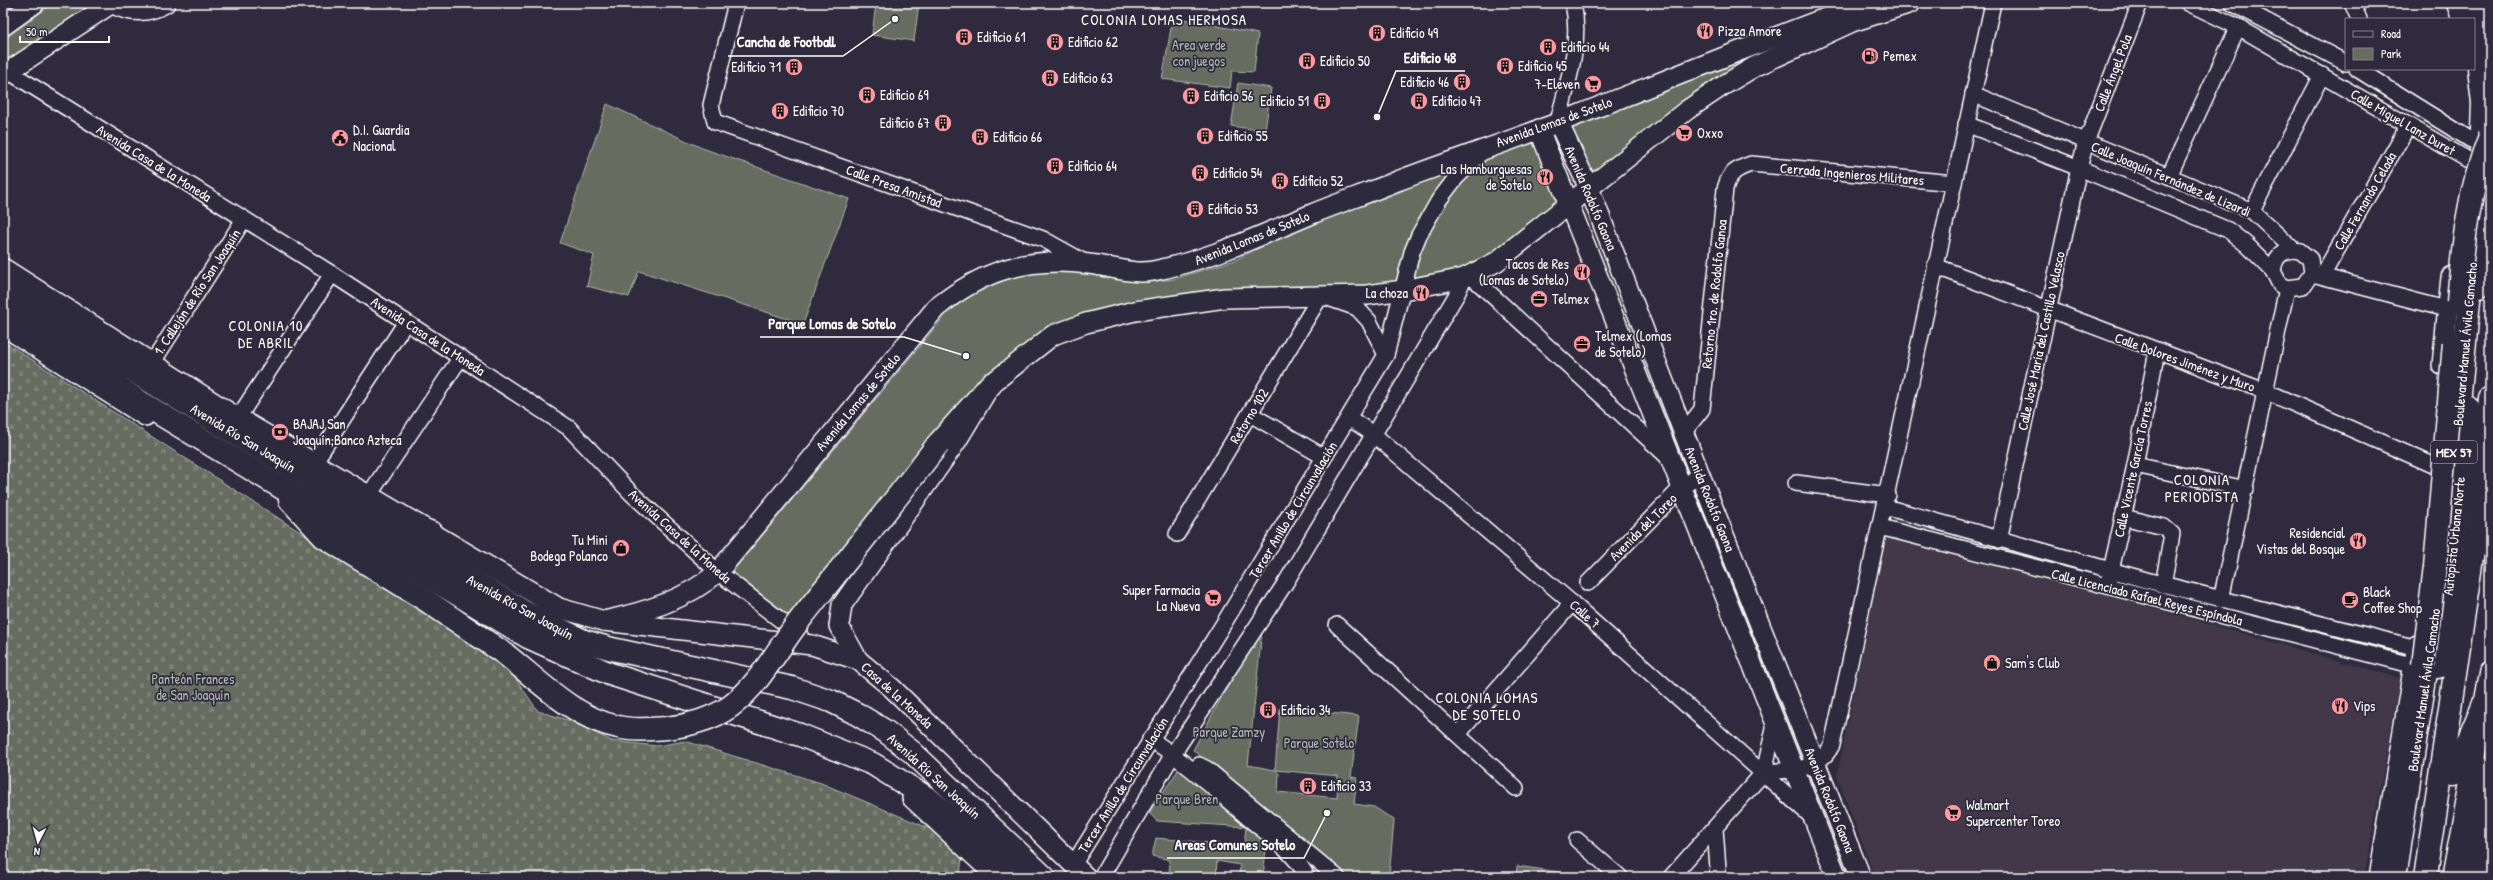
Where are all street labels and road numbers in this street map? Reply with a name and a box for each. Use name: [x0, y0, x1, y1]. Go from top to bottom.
street label: Calle Ángel Pola: [2089, 31, 2137, 115]
street label: Calle Miguel Lanz Duret: [2347, 84, 2459, 160]
street label: Avenida Lomas de Sotelo: [1493, 92, 1615, 151]
street label: Avenida Casa de la Moneda: [93, 119, 216, 206]
street label: Calle Joaquín Fernández de Lizardi: [2088, 136, 2254, 222]
street label: Avenida Rodolfo Gaona: [1561, 143, 1622, 254]
street label: Calle Fernando Celada: [2329, 148, 2401, 253]
street label: Cerrada Ingenieros Militares: [1779, 158, 1925, 190]
street label: Calle Presa Amistad: [844, 159, 945, 212]
street label: Avenida Lomas de Sotelo: [1192, 206, 1312, 269]
street label: Retorno 1ro. de Rodolfo Ganoa: [1696, 218, 1731, 369]
street label: 1. Callejón de Río San Joaquín: [149, 225, 245, 359]
street label: Calle José María del Castillo Velasco: [2012, 249, 2069, 432]
street label: Boulevard Manuel Ávila Camacho: [2448, 261, 2481, 427]
street label: Avenida Casa de la Moneda: [368, 292, 489, 380]
street label: Calle Dolores Jiménez y Muro: [2112, 327, 2258, 397]
street label: Avenida Lomas de Sotelo: [811, 349, 904, 455]
street label: Retorno 102: [1225, 384, 1273, 447]
street label: Avenida Río San Joaquín: [187, 399, 299, 477]
street label: Calle Vicente García Torres: [2109, 399, 2156, 539]
street label: Tercer Anillo de Circunvalación: [1244, 438, 1341, 582]
road number: MEX 57: [2431, 441, 2477, 463]
street label: Avenida Rodolfo Gaona: [1681, 443, 1740, 555]
street label: Autopista Urbana Norte: [2438, 475, 2470, 596]
street label: Avenida Casa de la Moneda: [625, 484, 736, 587]
street label: Avenida del Toreo: [1605, 488, 1681, 565]
street label: Calle Licenciado Rafael Reyes Espíndola: [2049, 564, 2245, 631]
street label: Avenida Río San Joaquín: [463, 569, 577, 645]
street label: Calle 7: [1566, 595, 1605, 632]
street label: Boulevard Manuel Ávila Camacho: [2403, 607, 2444, 773]
street label: Casa de la Moneda: [857, 657, 938, 732]
street label: Tercer Anillo de Circunvalación: [1073, 713, 1172, 856]
street label: Avenida Río San Joaquín: [883, 729, 985, 823]
street label: Avenida Rodolfo Gaona: [1801, 744, 1860, 856]

